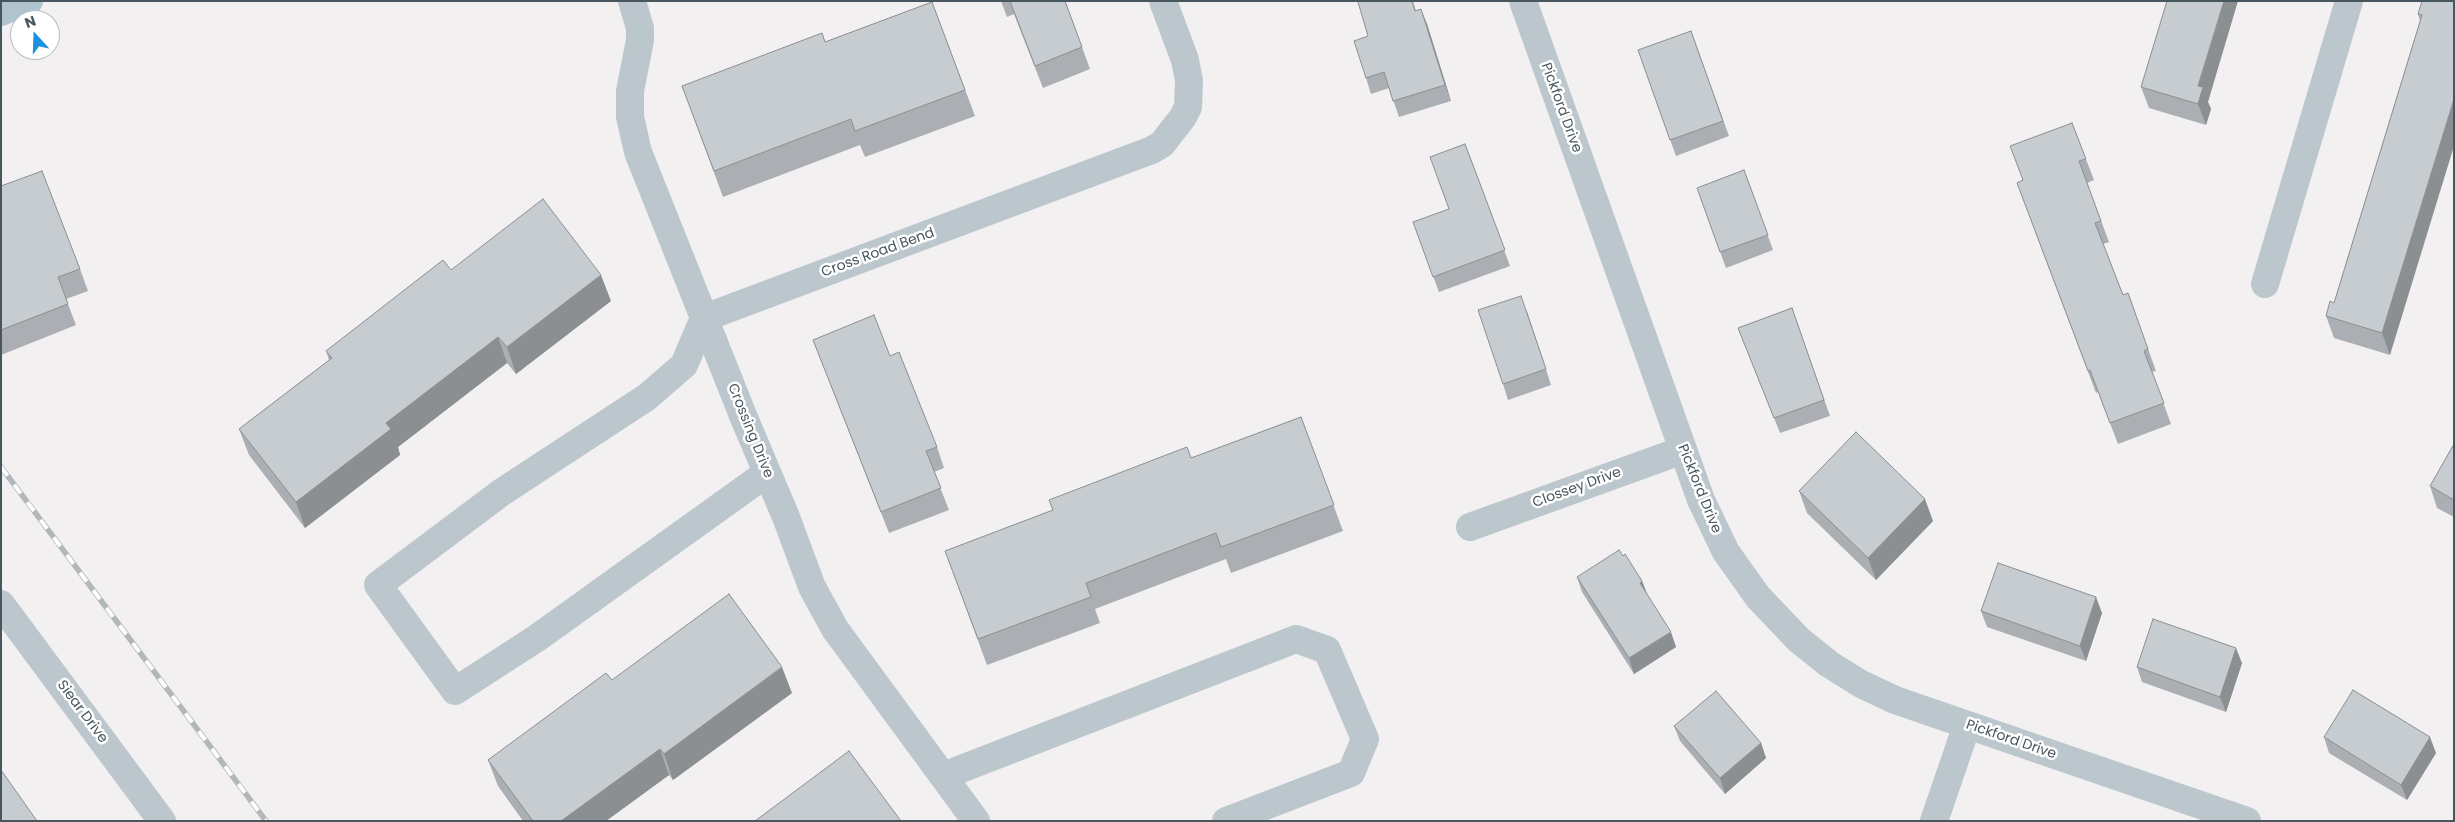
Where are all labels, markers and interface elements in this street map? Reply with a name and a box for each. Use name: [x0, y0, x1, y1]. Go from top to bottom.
north arrow: [10, 10, 60, 60]
text: N: [22, 11, 39, 33]
street label: Pickford Drive: [1537, 61, 1585, 155]
street label: Cross Road Bend: [819, 225, 937, 281]
street label: Crossing Drive: [723, 381, 777, 481]
street label: Pickford Drive: [1674, 442, 1724, 536]
street label: Clossey Drive: [1530, 464, 1624, 512]
street label: Siear Drive: [53, 677, 111, 747]
street label: Pickford Drive: [1964, 717, 2058, 763]

